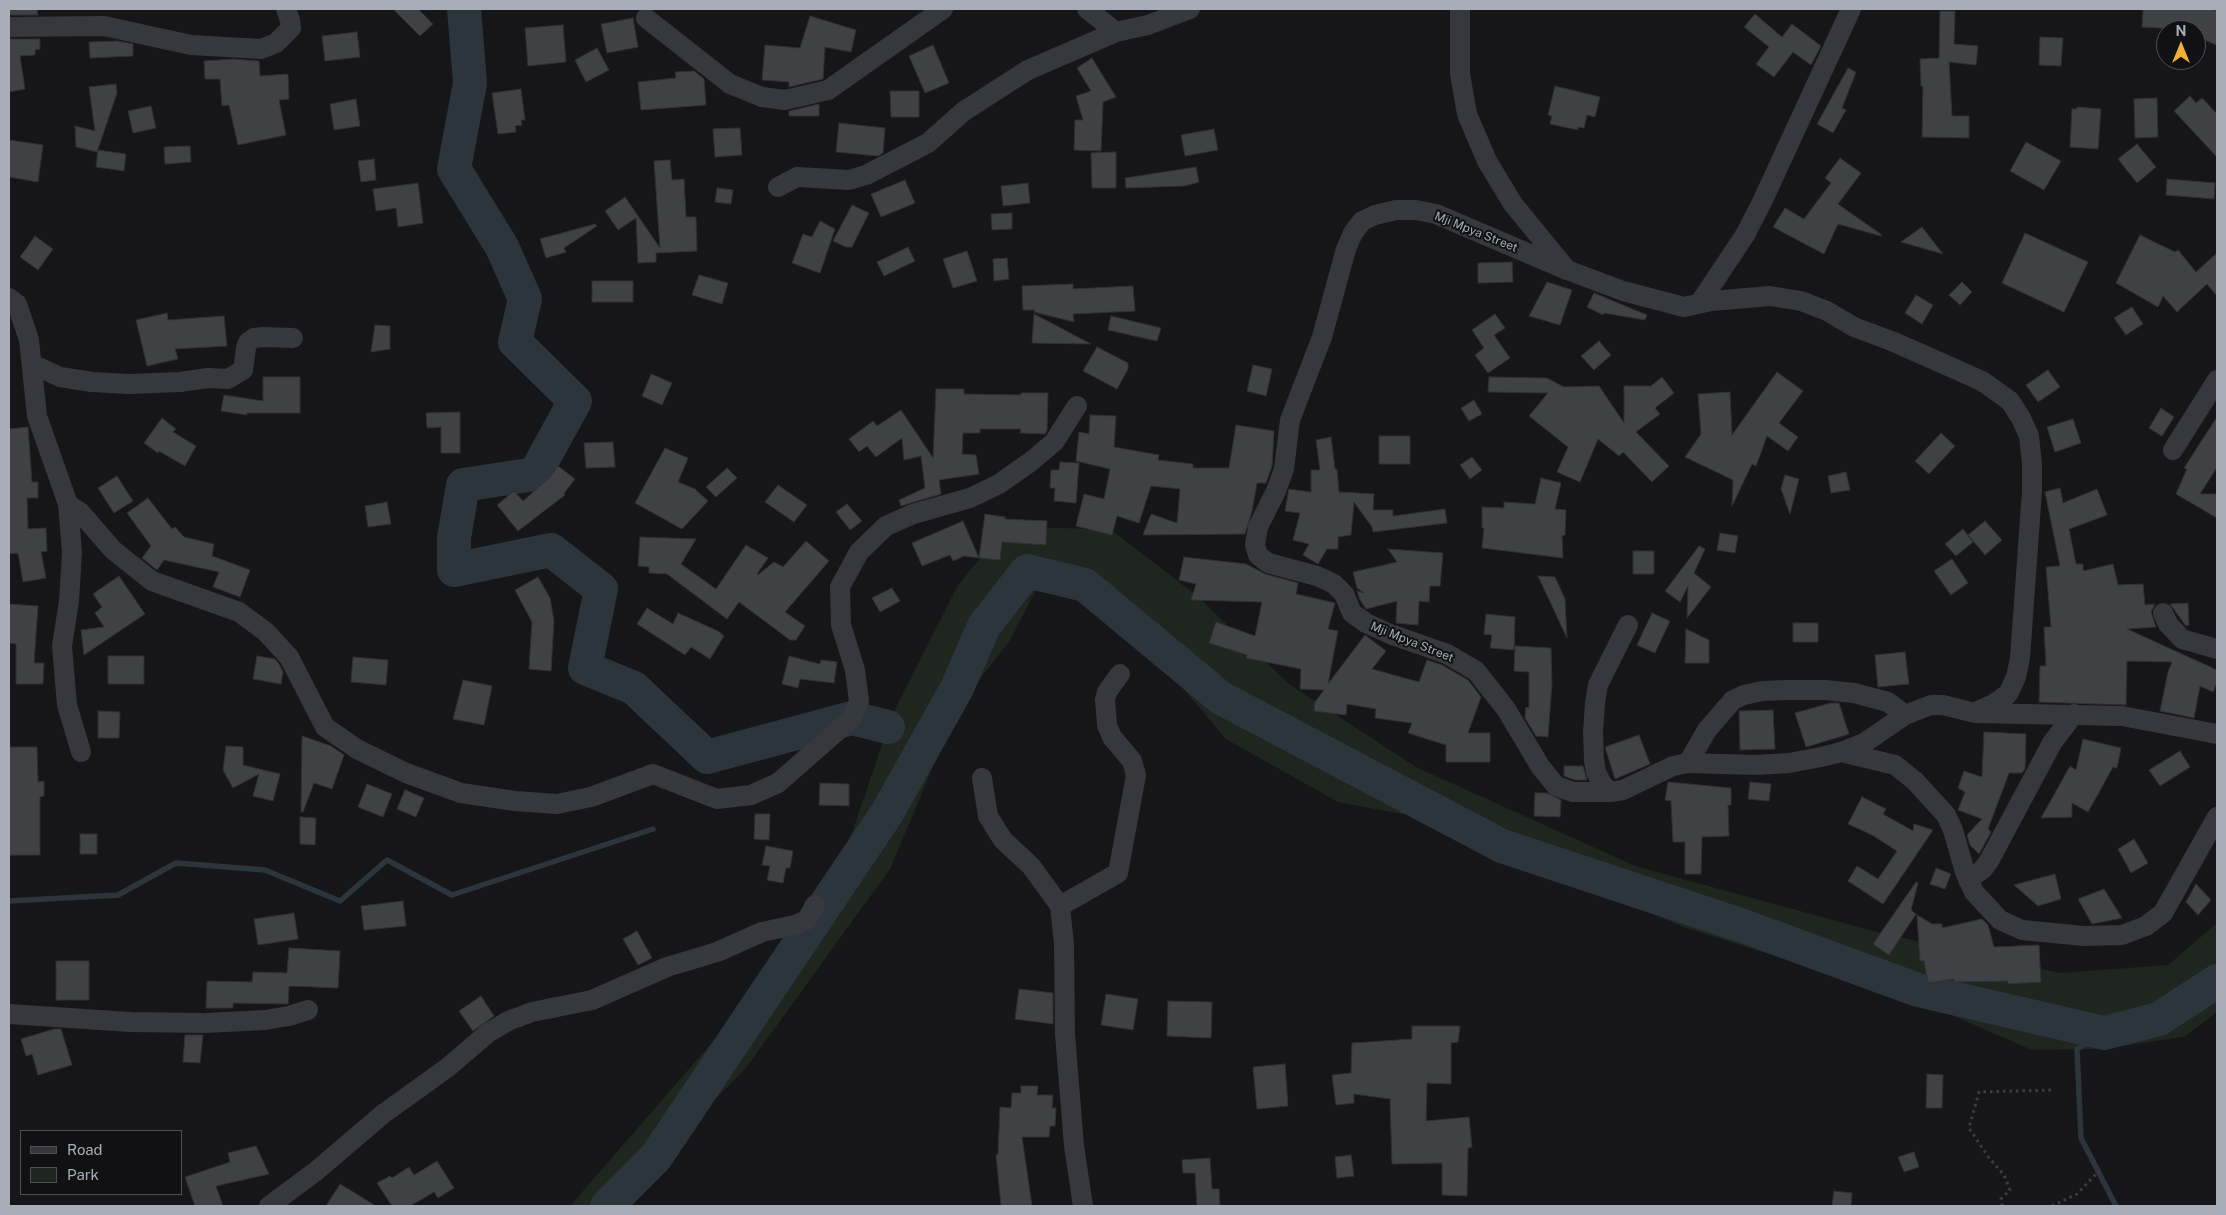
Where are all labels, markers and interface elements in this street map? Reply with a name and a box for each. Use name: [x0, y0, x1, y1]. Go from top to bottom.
north arrow: [2156, 20, 2206, 70]
text: N: [2176, 23, 2186, 39]
street label: Mji Mpya Street: [1432, 209, 1520, 255]
street label: Mji Mpya Street: [1368, 619, 1456, 665]
legend: [20, 1130, 182, 1195]
text: Road: [67, 1141, 103, 1158]
text: Park: [67, 1166, 99, 1183]

